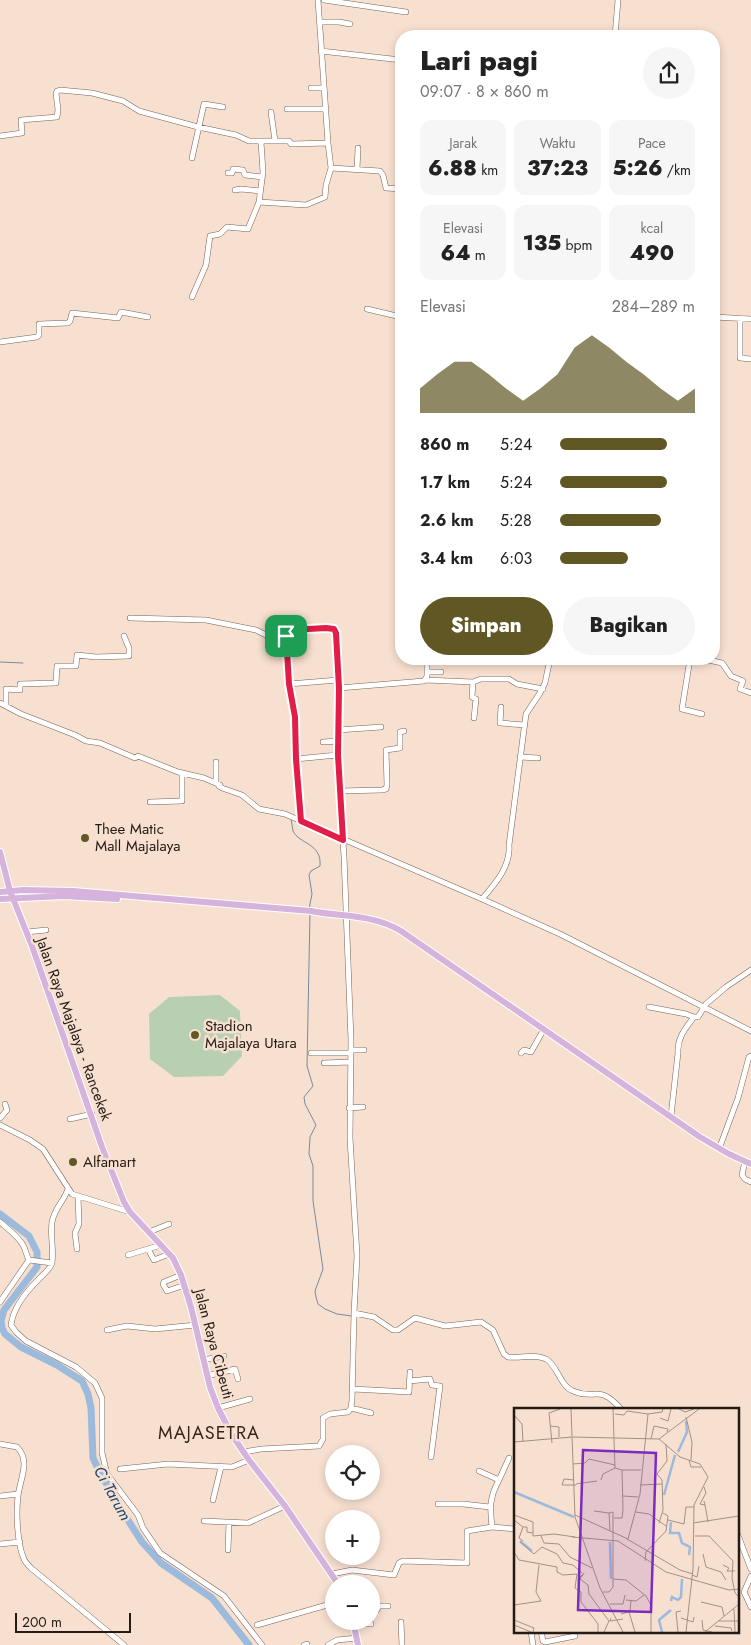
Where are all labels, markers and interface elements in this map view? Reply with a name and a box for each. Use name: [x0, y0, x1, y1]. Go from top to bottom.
text: Lari pagi: [420, 40, 538, 81]
button: share: [643, 47, 695, 99]
text: 09:07 · 8 × 860 m: [420, 80, 549, 103]
text: Jarak: [449, 133, 477, 153]
text: Waktu: [539, 133, 576, 153]
text: Pace: [638, 133, 666, 153]
text: 6.88: [428, 153, 477, 183]
text: 37:23: [527, 153, 588, 183]
text: 5:26: [613, 153, 663, 183]
text: km: [477, 160, 498, 180]
text: /km: [663, 160, 691, 180]
text: Elevasi: [443, 218, 483, 238]
text: kcal: [641, 218, 663, 238]
text: 135: [523, 228, 561, 258]
text: bpm: [561, 235, 592, 255]
text: 64: [441, 238, 471, 268]
text: 490: [630, 238, 674, 268]
text: m: [471, 245, 486, 265]
text: Elevasi: [420, 295, 466, 318]
text: 284–289 m: [612, 295, 695, 318]
text: 860 m: [420, 433, 469, 456]
text: 5:24: [500, 433, 532, 456]
text: 1.7 km: [420, 471, 470, 494]
text: 5:24: [500, 471, 532, 494]
text: 2.6 km: [420, 509, 474, 532]
text: 5:28: [500, 509, 532, 532]
text: 3.4 km: [420, 547, 473, 570]
text: 6:03: [500, 547, 532, 570]
button: Simpan: [420, 597, 553, 655]
button: Bagikan: [563, 597, 695, 655]
pin: [265, 615, 307, 657]
icon: arrive: [272, 622, 300, 650]
place label: Thee Matic Mall Majalaya: [95, 818, 181, 857]
marker: Thee Matic Mall Majalaya: [79, 832, 91, 844]
street label: Jalan Raya Majalaya - Rancekek: [30, 932, 118, 1124]
place label: Stadion Majalaya Utara: [205, 1015, 297, 1054]
marker: Stadion Majalaya Utara: [189, 1029, 201, 1041]
place label: Alfamart: [83, 1151, 136, 1173]
marker: Alfamart: [67, 1156, 79, 1168]
street label: Jalan Raya Cibeuti: [188, 1284, 239, 1402]
inset map: [514, 1408, 738, 1632]
district label: MAJASETRA: [158, 1420, 260, 1446]
map controls: [325, 1445, 380, 1630]
button: locate: [325, 1445, 380, 1500]
water label: Ci Tarum: [88, 1462, 137, 1525]
button: +: [325, 1510, 380, 1565]
button: −: [325, 1575, 380, 1630]
scale bar: [15, 1610, 131, 1633]
text: 200 m: [22, 1612, 62, 1632]

